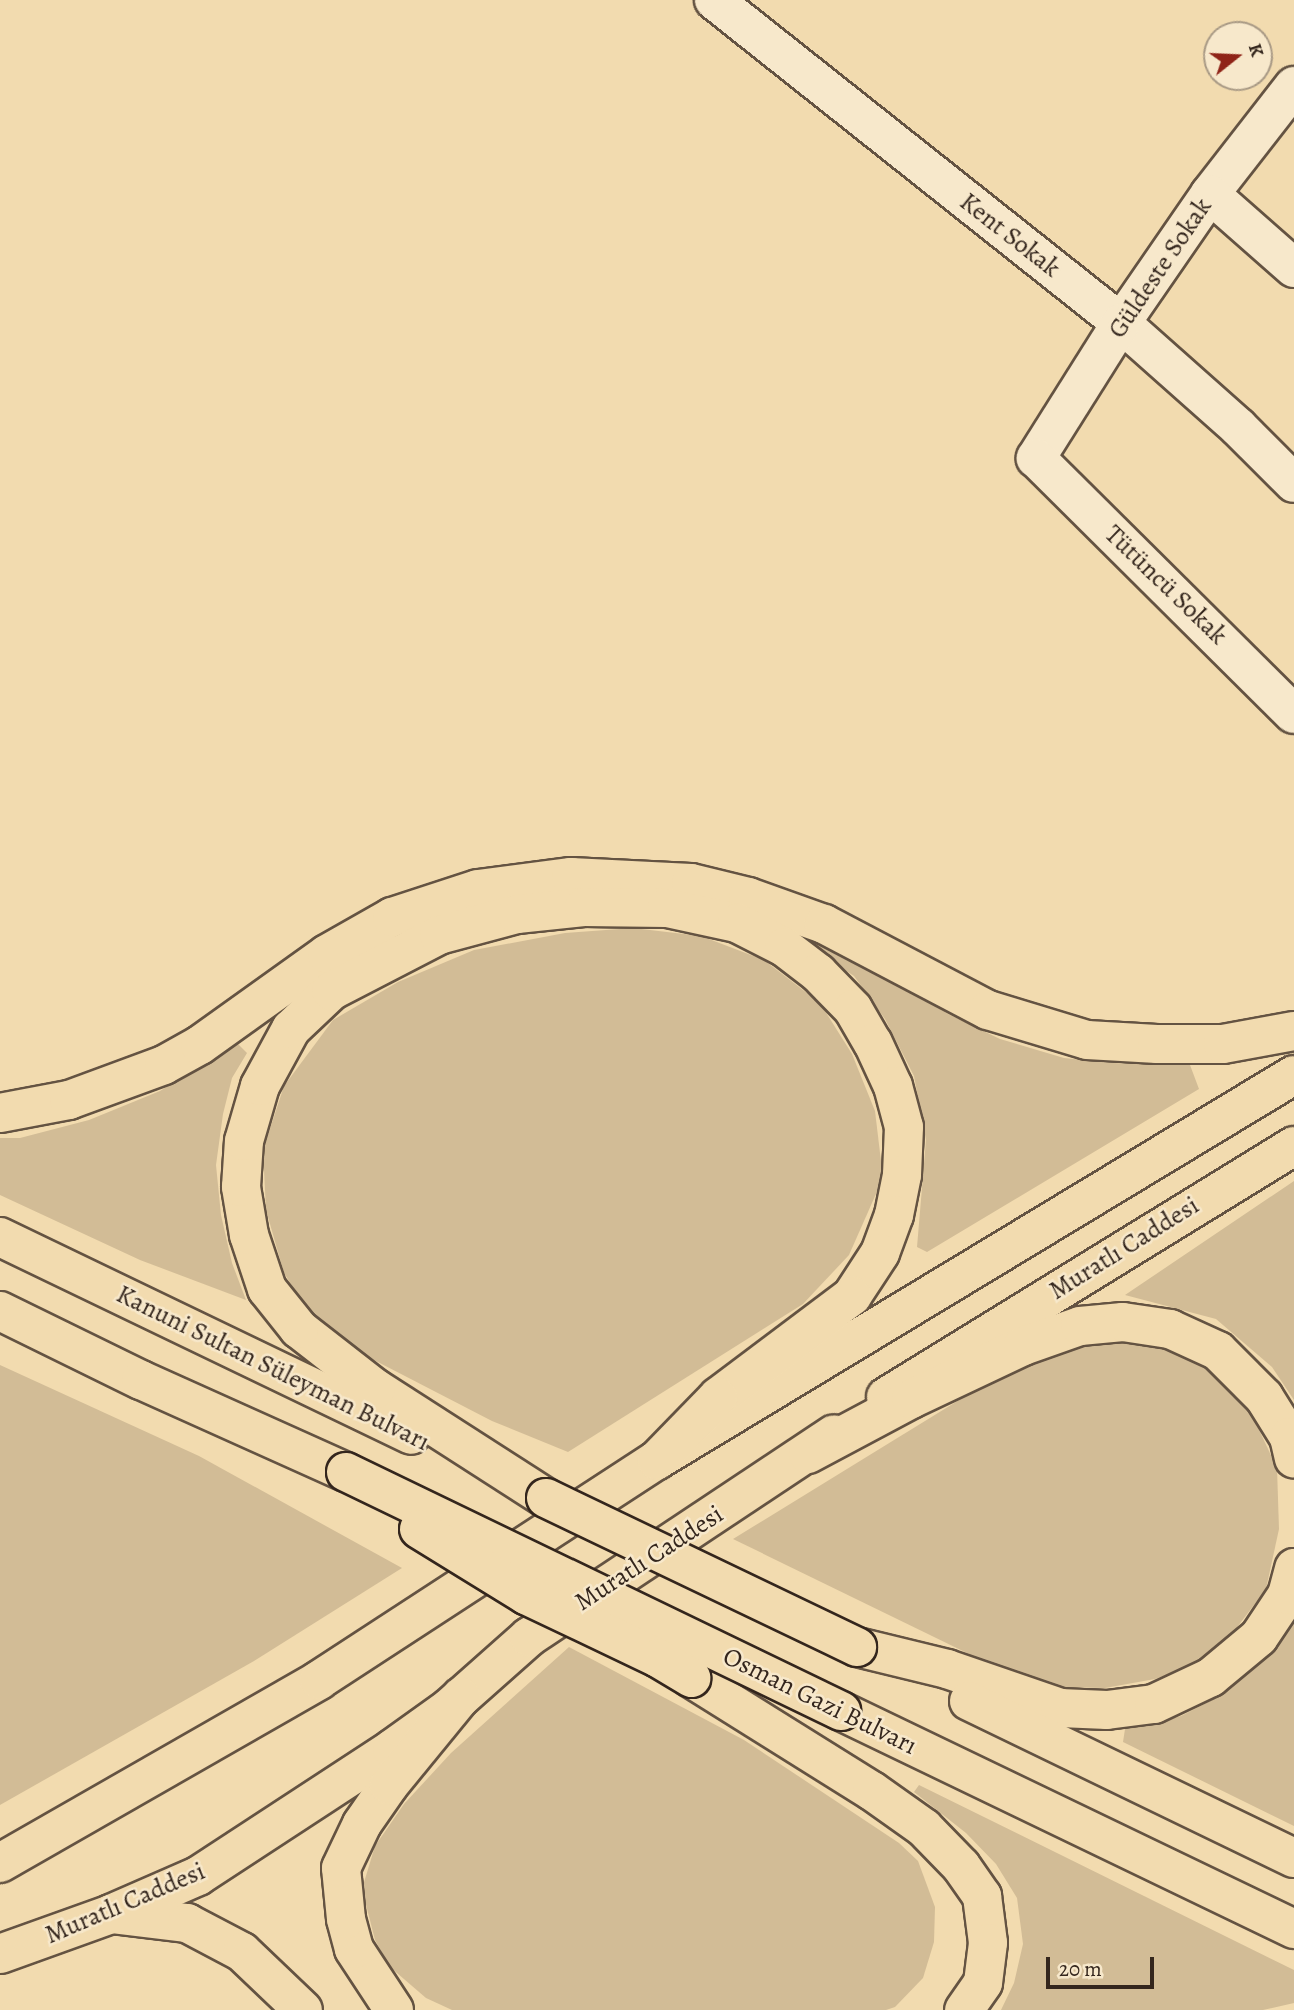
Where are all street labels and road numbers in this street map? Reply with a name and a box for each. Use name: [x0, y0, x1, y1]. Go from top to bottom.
street label: Kent Sokak: [954, 186, 1066, 284]
street label: Güldeste Sokak: [1102, 192, 1218, 344]
street label: Tütüncü Sokak: [1098, 519, 1234, 651]
street label: Muratlı Caddesi: [1043, 1190, 1205, 1306]
street label: Kanuni Sultan Süleyman Bulvarı: [111, 1278, 435, 1458]
street label: Muratlı Caddesi: [569, 1498, 729, 1618]
street label: Osman Gazi Bulvarı: [718, 1641, 922, 1761]
street label: Muratlı Caddesi: [40, 1855, 210, 1951]

